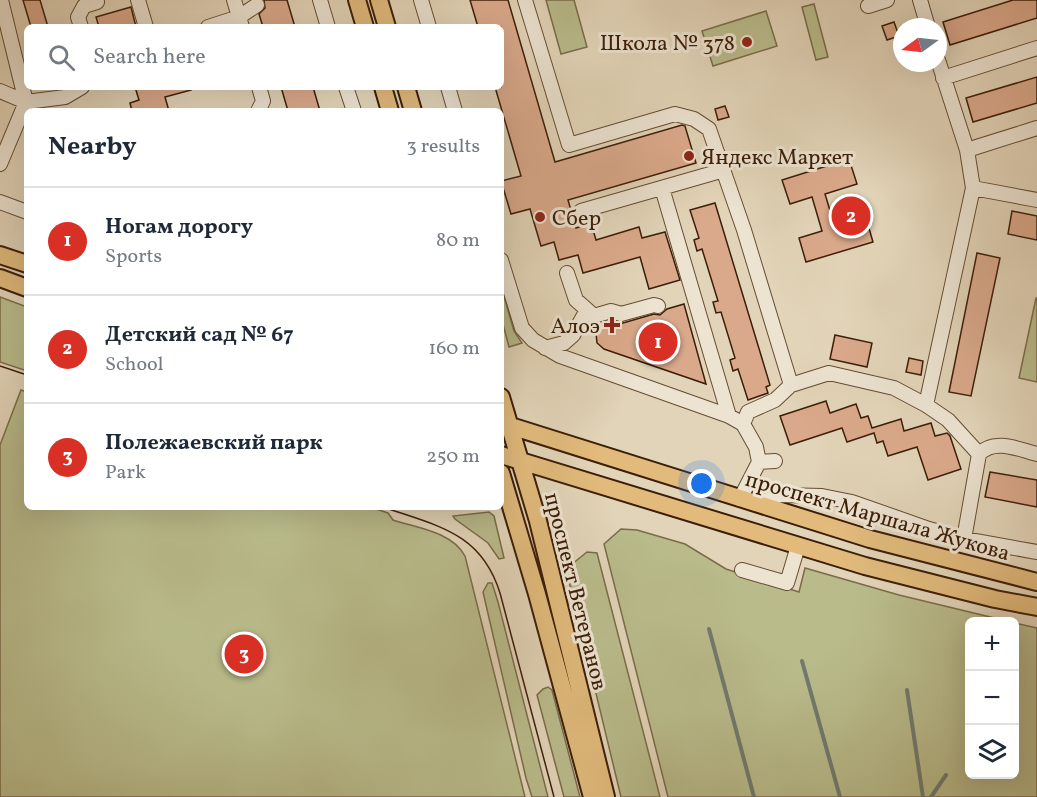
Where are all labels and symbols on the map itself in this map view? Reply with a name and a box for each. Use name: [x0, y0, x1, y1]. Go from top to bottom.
north arrow: [893, 18, 947, 72]
place label: Школа № 378: [600, 29, 735, 60]
marker: Школа № 378: [740, 35, 754, 49]
place label: Яндекс Маркет: [701, 143, 853, 174]
marker: Яндекс Маркет: [682, 149, 696, 163]
pin: 2: [832, 194, 870, 238]
place label: Сбер: [552, 204, 601, 235]
marker: Сбер: [533, 210, 547, 224]
place label: Алоэ: [551, 312, 600, 343]
marker: Алоэ: [605, 318, 619, 332]
pin: 1: [638, 320, 678, 364]
street label: проспект Маршала Жукова: [741, 465, 1013, 570]
your location: [687, 469, 716, 498]
street label: проспект Ветеранов: [535, 490, 614, 694]
pin: 3: [224, 632, 264, 676]

